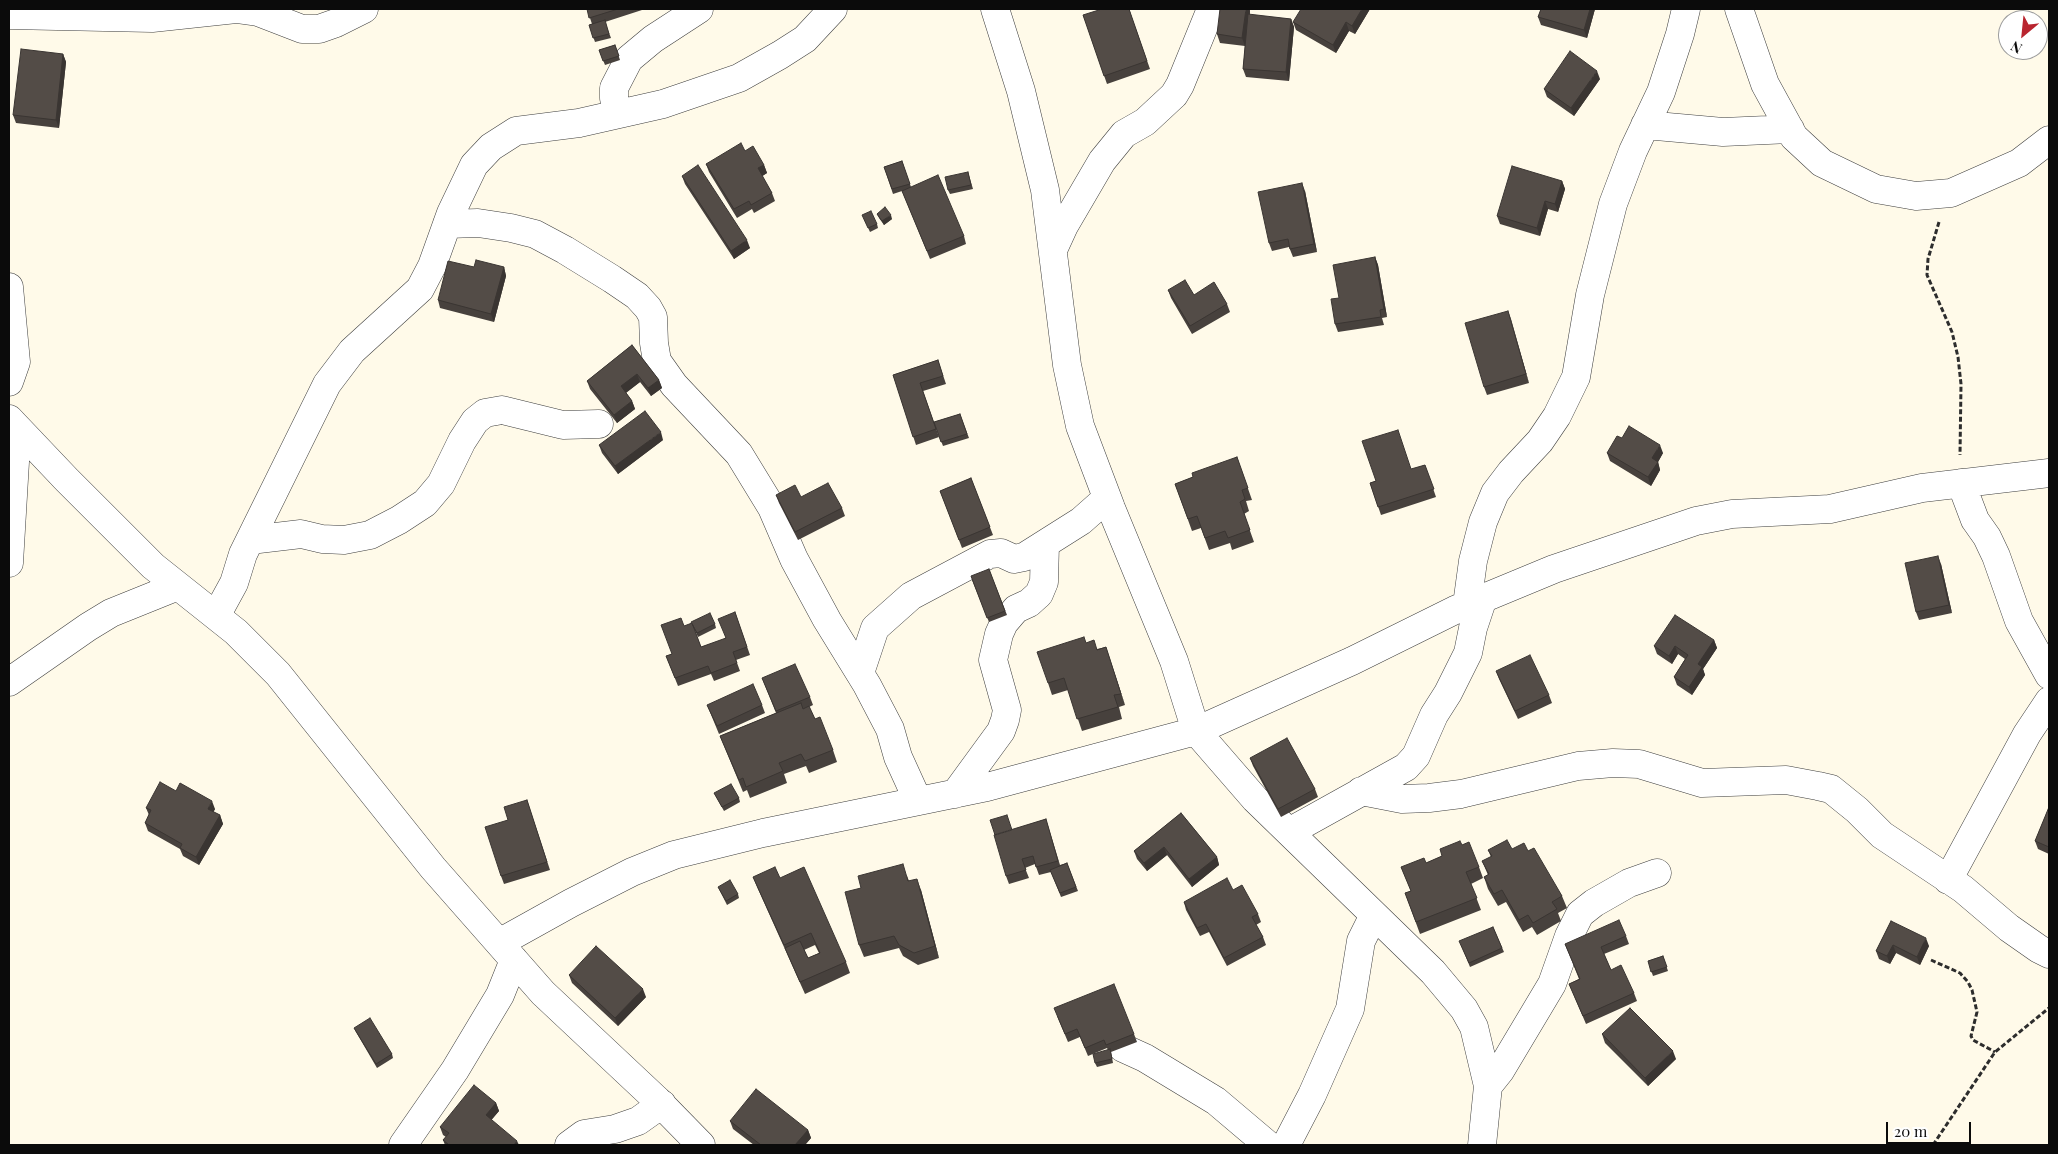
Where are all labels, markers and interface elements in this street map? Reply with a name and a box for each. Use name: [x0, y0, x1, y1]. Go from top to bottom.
north arrow: [1998, 10, 2048, 60]
text: N: [2007, 37, 2025, 59]
scale bar: [1888, 1112, 1973, 1144]
text: 20 m: [1894, 1121, 1927, 1141]

